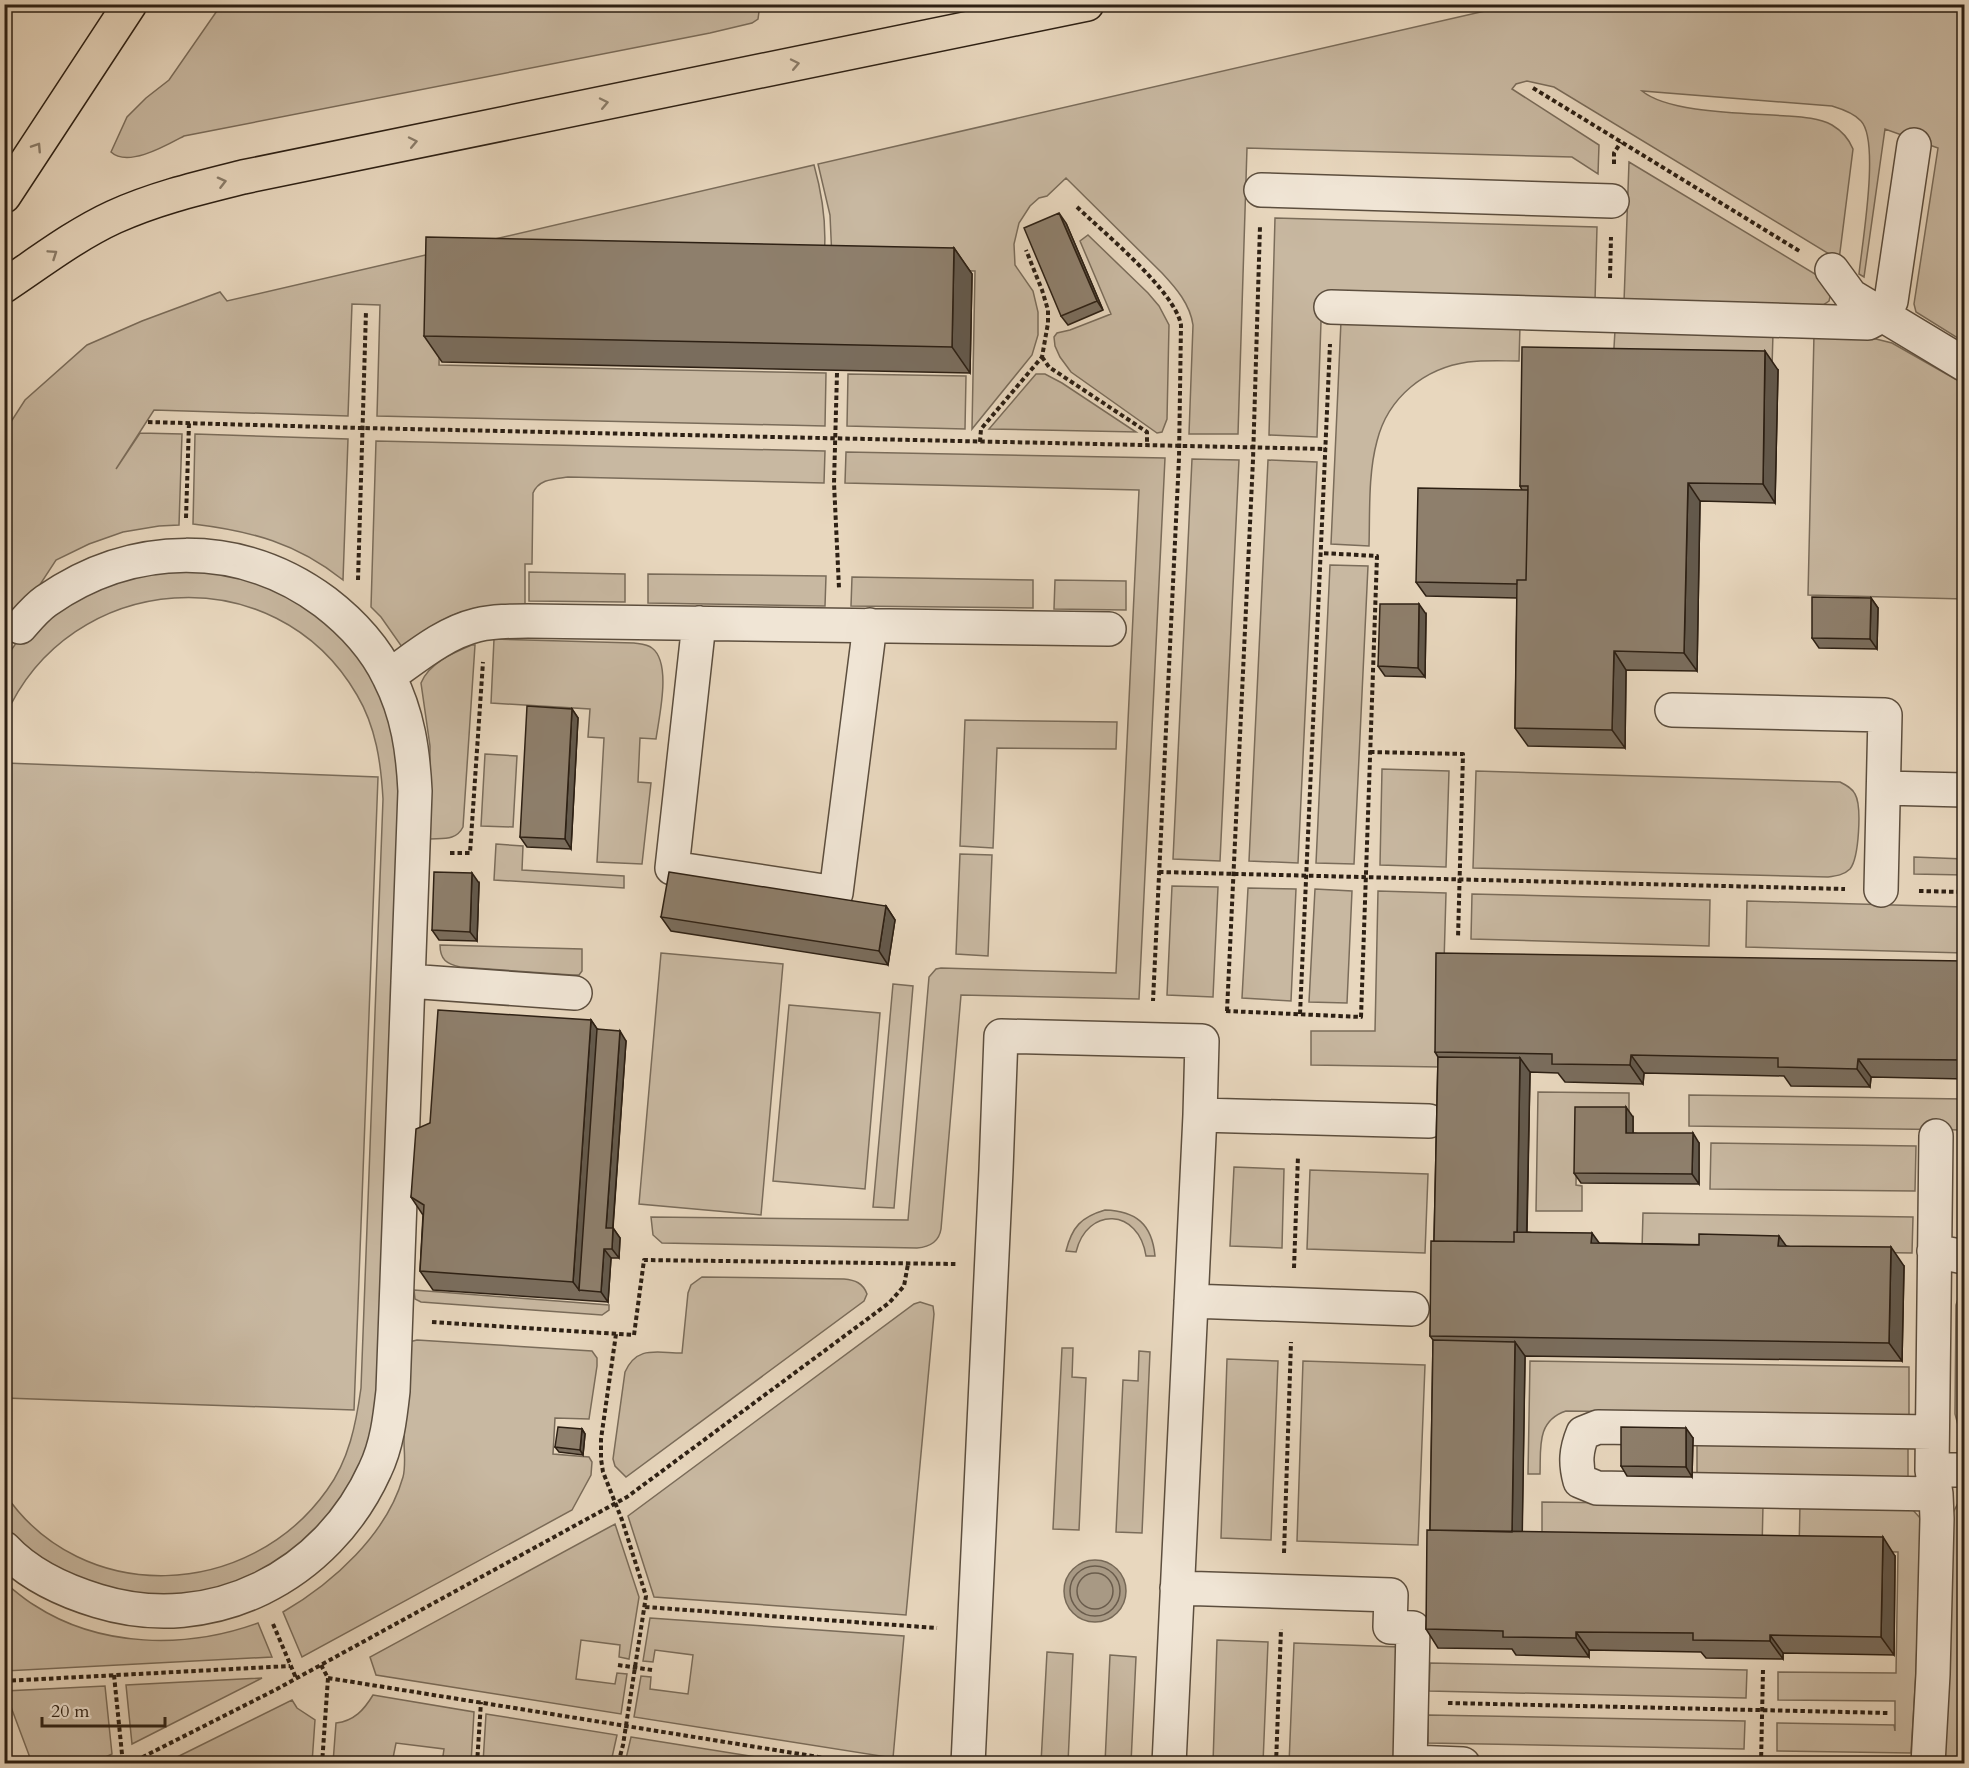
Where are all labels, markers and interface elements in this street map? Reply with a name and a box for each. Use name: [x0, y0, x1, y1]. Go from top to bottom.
one-way arrow: [790, 58, 800, 71]
one-way arrow: [599, 97, 609, 110]
one-way arrow: [408, 137, 418, 150]
one-way arrow: [29, 143, 41, 153]
one-way arrow: [217, 177, 227, 190]
one-way arrow: [47, 249, 57, 261]
scale bar: [42, 1690, 165, 1728]
text: 20 m: [51, 1699, 90, 1724]

